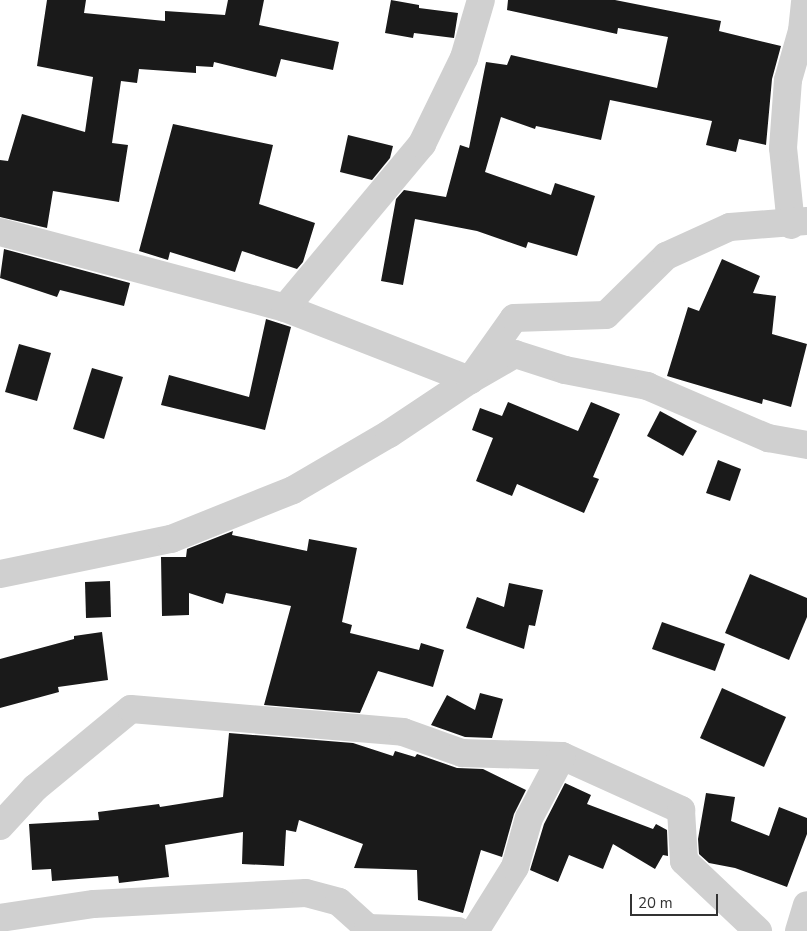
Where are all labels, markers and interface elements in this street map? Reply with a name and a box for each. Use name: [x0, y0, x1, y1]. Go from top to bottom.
scale bar: [632, 884, 720, 916]
text: 20 m: [638, 893, 673, 913]

